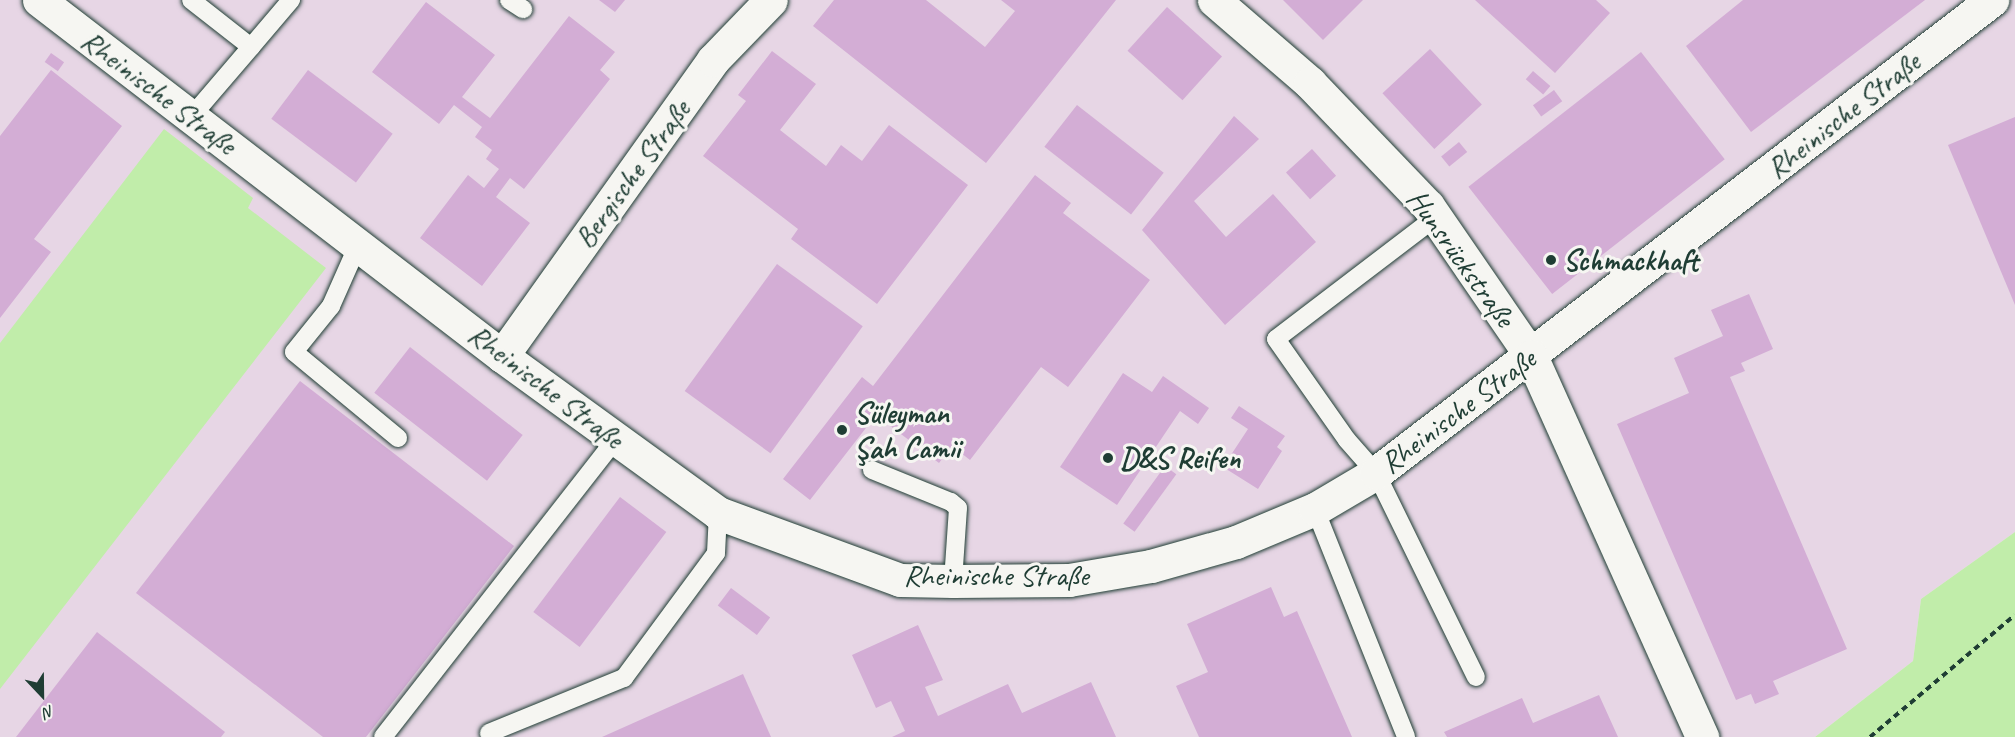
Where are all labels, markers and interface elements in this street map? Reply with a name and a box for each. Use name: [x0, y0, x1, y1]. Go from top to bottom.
street label: Rheinische Straße: [74, 21, 244, 163]
street label: Rheinische Straße: [1758, 43, 1928, 187]
street label: Bergische Straße: [566, 93, 698, 255]
street label: Hunsrückstraße: [1399, 182, 1523, 334]
place label: Schmackhaft: [1563, 242, 1698, 278]
marker: Schmackhaft: [1544, 253, 1558, 267]
street label: Rheinische Straße: [461, 315, 631, 457]
street label: Rheinische Straße: [1373, 340, 1543, 482]
place label: Süleyman Şah Camii: [854, 395, 960, 466]
marker: Süleyman Şah Camii: [835, 423, 849, 437]
place label: D&S Reifen: [1120, 440, 1241, 476]
marker: D&S Reifen: [1101, 451, 1115, 465]
street label: Rheinische Straße: [903, 557, 1089, 593]
north arrow: [12, 665, 72, 725]
text: N: [40, 701, 57, 723]

